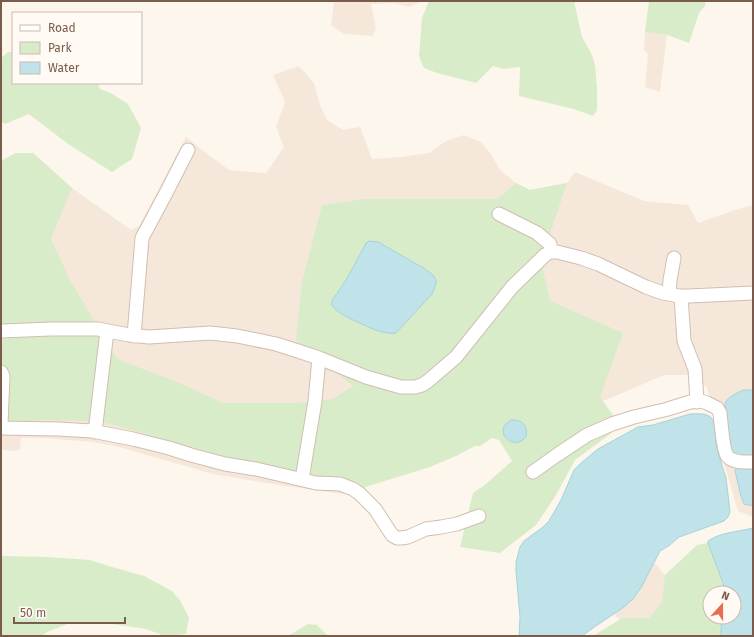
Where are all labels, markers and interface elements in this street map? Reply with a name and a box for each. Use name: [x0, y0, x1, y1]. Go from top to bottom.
legend: [12, 12, 142, 84]
text: Road: [48, 21, 76, 35]
text: Park: [48, 41, 72, 55]
text: Water: [48, 61, 80, 75]
north arrow: [702, 585, 742, 625]
text: N: [720, 589, 731, 604]
scale bar: [14, 599, 125, 625]
text: 50 m: [20, 606, 46, 620]

